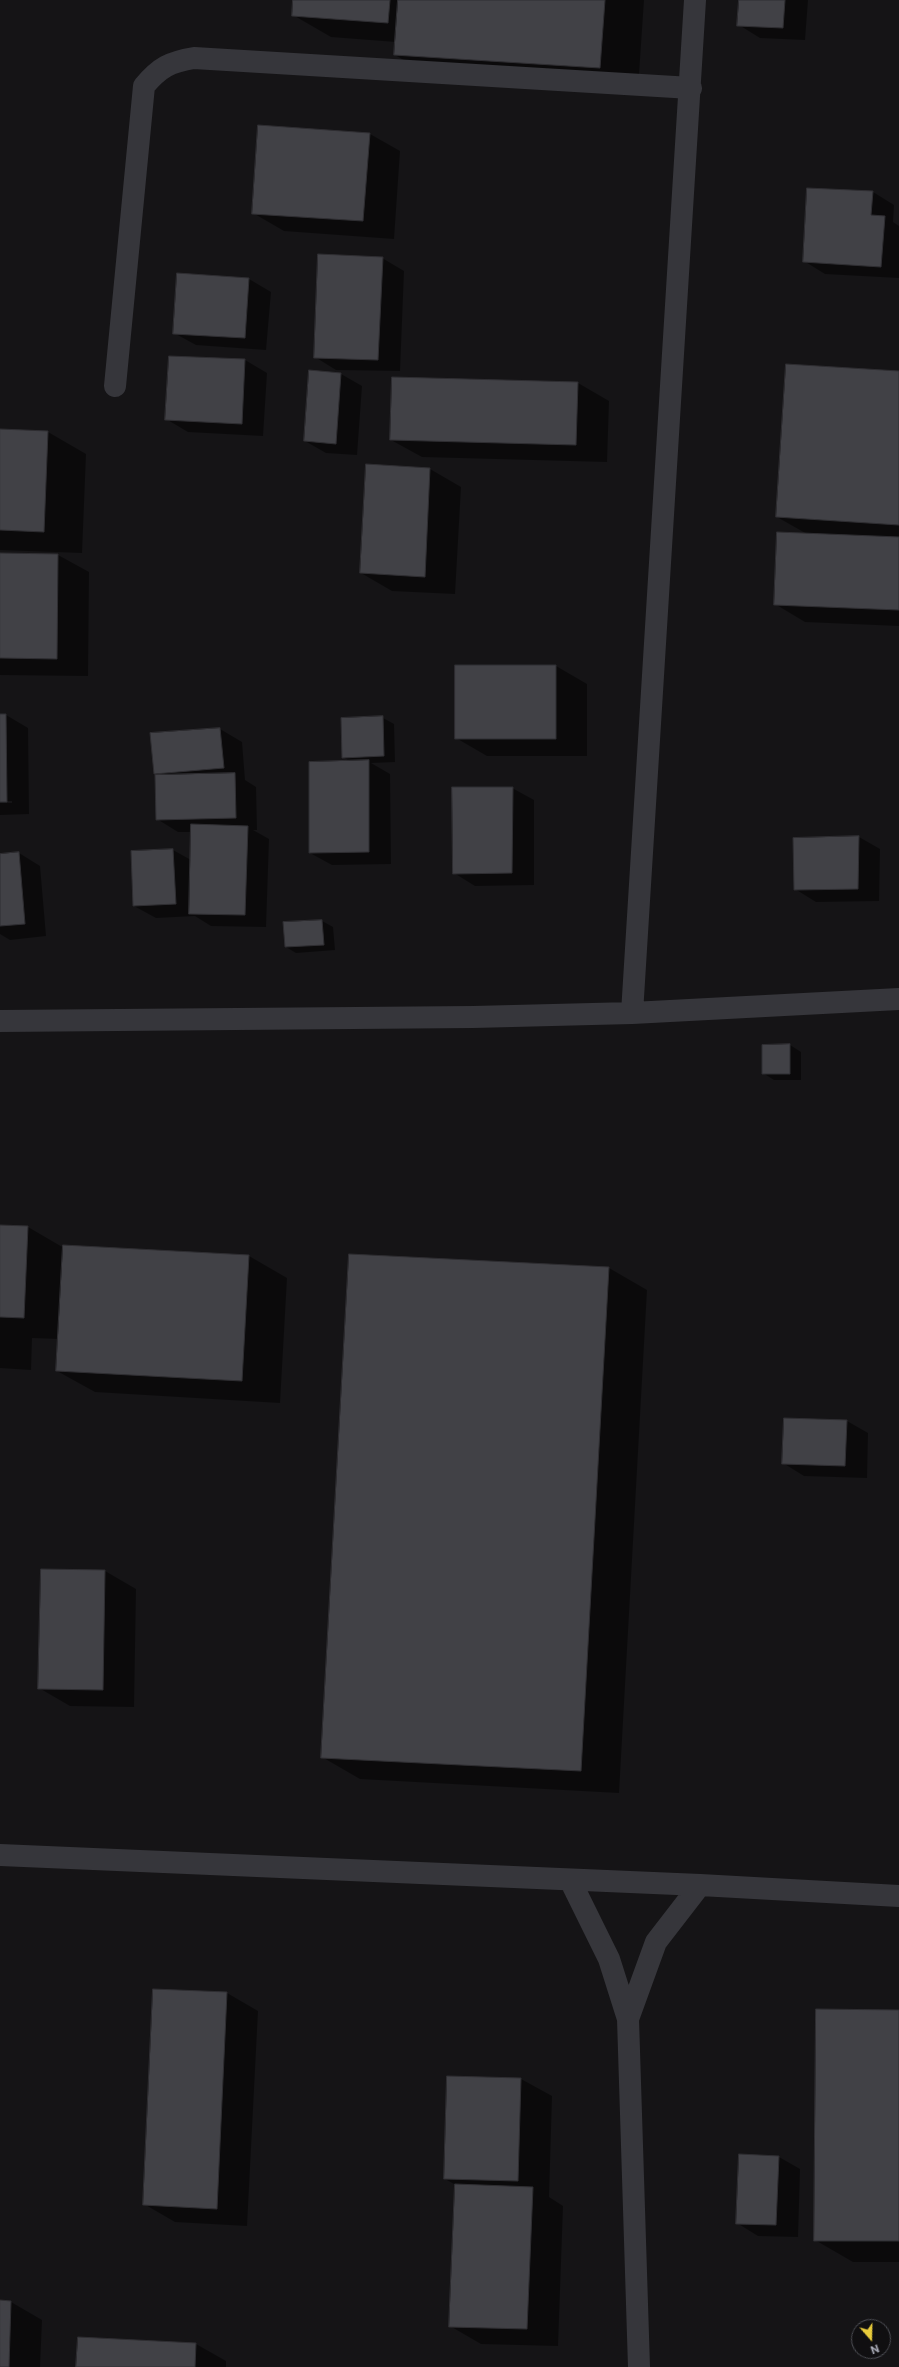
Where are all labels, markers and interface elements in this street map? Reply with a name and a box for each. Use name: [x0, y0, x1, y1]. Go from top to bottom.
north arrow: [851, 2319, 891, 2359]
text: N: [869, 2342, 881, 2357]

